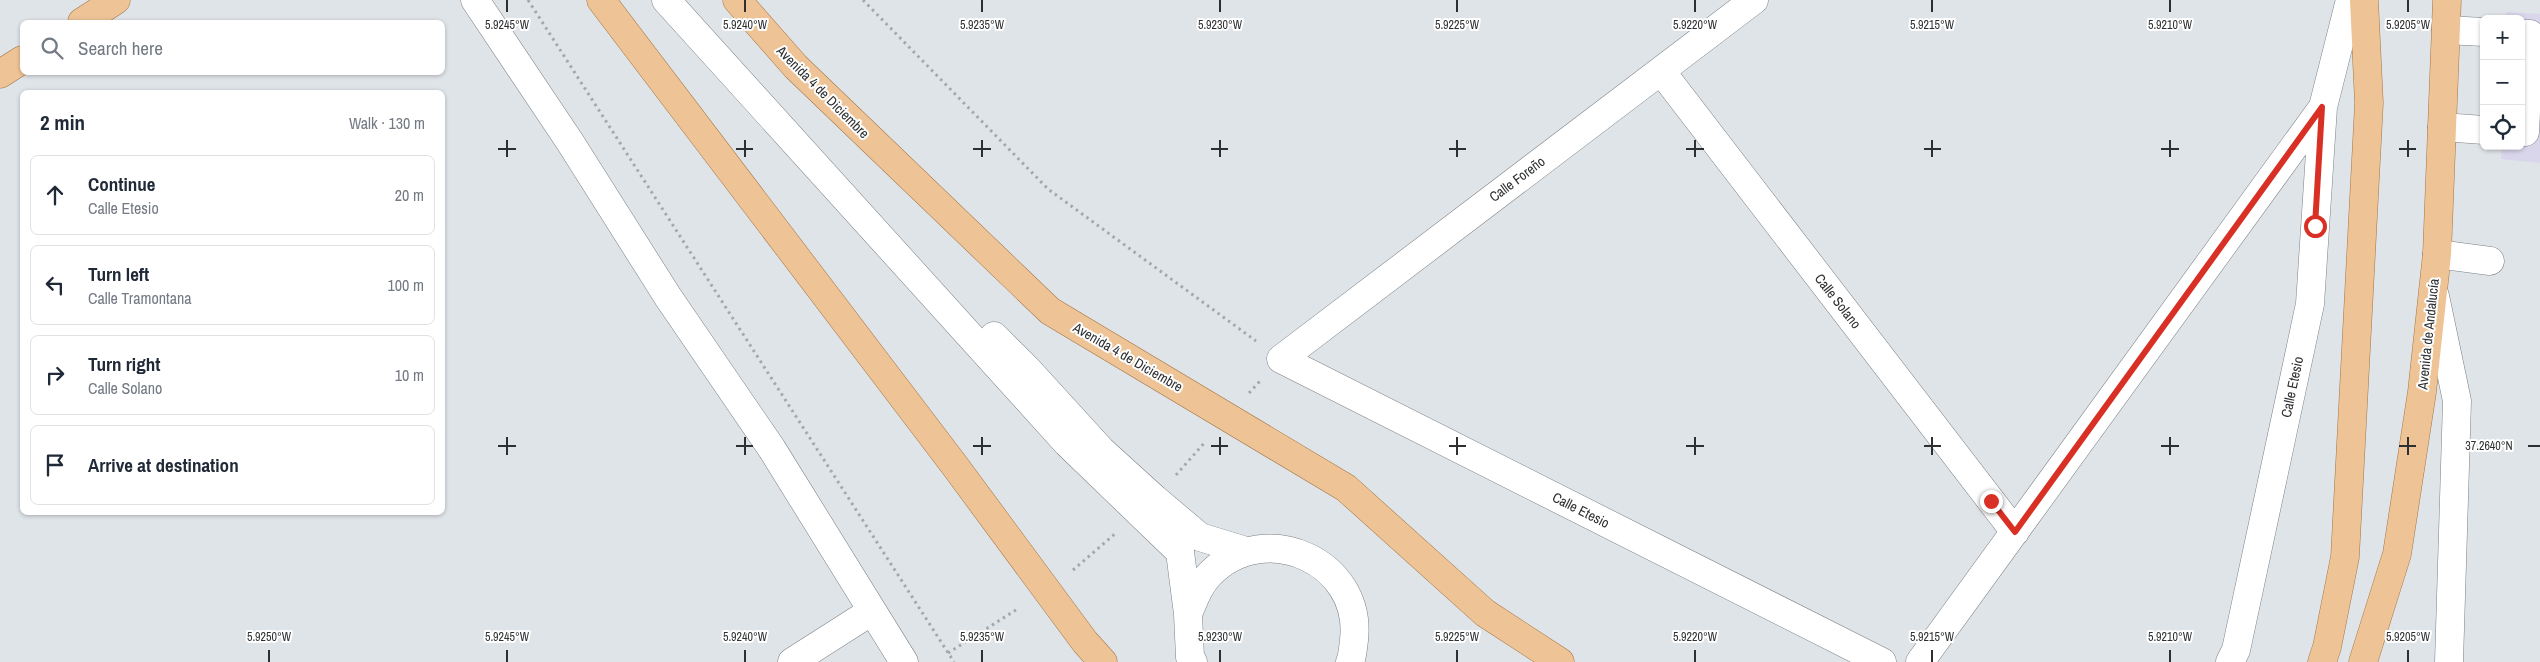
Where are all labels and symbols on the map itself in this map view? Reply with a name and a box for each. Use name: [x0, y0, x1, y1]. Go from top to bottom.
text: 5.9245°W: [485, 17, 530, 33]
text: 5.9240°W: [723, 17, 768, 33]
text: 5.9235°W: [960, 17, 1005, 33]
text: 5.9230°W: [1198, 17, 1243, 33]
text: 5.9225°W: [1435, 17, 1480, 33]
text: 5.9220°W: [1673, 17, 1718, 33]
text: 5.9215°W: [1910, 17, 1955, 33]
text: 5.9210°W: [2148, 17, 2193, 33]
text: 5.9205°W: [2386, 17, 2431, 33]
street label: Avenida 4 de Diciembre: [772, 41, 873, 142]
street label: Calle Foreño: [1486, 152, 1548, 206]
route start: [2304, 215, 2327, 238]
street label: Calle Solano: [1811, 270, 1865, 332]
street label: Avenida de Andalucía: [2413, 277, 2443, 391]
street label: Avenida 4 de Diciembre: [1069, 318, 1186, 396]
street label: Calle Etesio: [2277, 355, 2307, 419]
text: 37.2640°N: [2465, 438, 2513, 454]
street label: Calle Etesio: [1549, 488, 1613, 532]
route end: [1980, 490, 2003, 513]
text: 5.9250°W: [247, 629, 292, 645]
text: 5.9245°W: [485, 629, 530, 645]
text: 5.9240°W: [723, 629, 768, 645]
text: 5.9235°W: [960, 629, 1005, 645]
text: 5.9230°W: [1198, 629, 1243, 645]
text: 5.9225°W: [1435, 629, 1480, 645]
text: 5.9220°W: [1673, 629, 1718, 645]
text: 5.9215°W: [1910, 629, 1955, 645]
text: 5.9210°W: [2148, 629, 2193, 645]
text: 5.9205°W: [2386, 629, 2431, 645]

